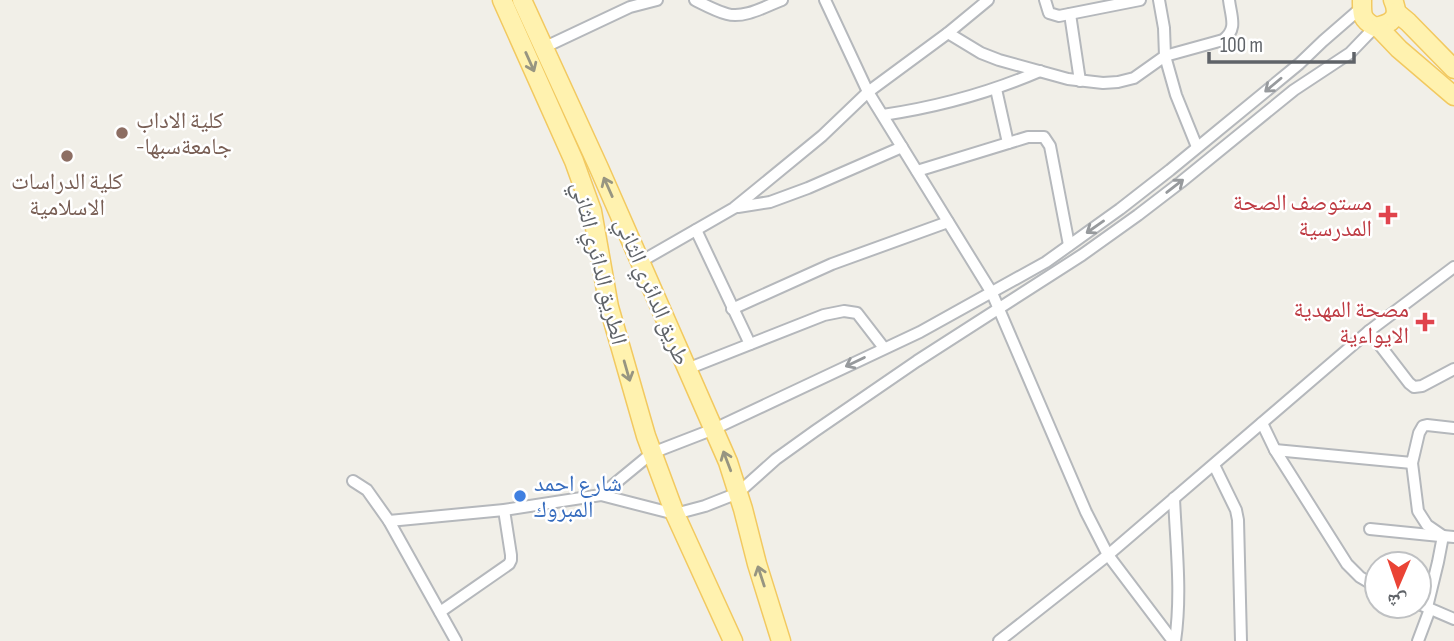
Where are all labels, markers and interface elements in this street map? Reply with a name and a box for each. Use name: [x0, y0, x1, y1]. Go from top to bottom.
scale bar: [1209, 21, 1354, 65]
text: 100 m: [1220, 33, 1263, 58]
one-way arrow: [524, 51, 537, 72]
one-way arrow: [1265, 77, 1283, 93]
place label: كلية الاداب -جامعةسبها: [136, 107, 232, 161]
marker: كلية الاداب -جامعةسبها: [114, 125, 130, 141]
marker: كلية الدراسات الاسلامية: [59, 148, 75, 164]
place label: كلية الدراسات الاسلامية: [11, 168, 123, 222]
one-way arrow: [601, 177, 614, 198]
street label: الطريق الدائري الثاني: [561, 179, 633, 349]
one-way arrow: [1166, 179, 1184, 194]
place label: مستوصف الصحة المدرسية: [1233, 189, 1372, 243]
marker: مستوصف الصحة المدرسية: [1378, 205, 1398, 225]
street label: طريق الدائري الثاني: [605, 213, 696, 371]
one-way arrow: [1086, 219, 1105, 234]
place label: مصحة المهدية الايواءية: [1293, 296, 1409, 350]
marker: مصحة المهدية الايواءية: [1415, 312, 1435, 332]
one-way arrow: [845, 356, 866, 369]
one-way arrow: [621, 360, 634, 382]
one-way arrow: [719, 450, 732, 472]
place label: شارع احمد المبروك: [534, 470, 622, 524]
marker: شارع احمد المبروك: [512, 488, 528, 504]
north arrow: [1363, 550, 1433, 620]
one-way arrow: [754, 565, 767, 587]
text: ش: [1387, 589, 1408, 612]

